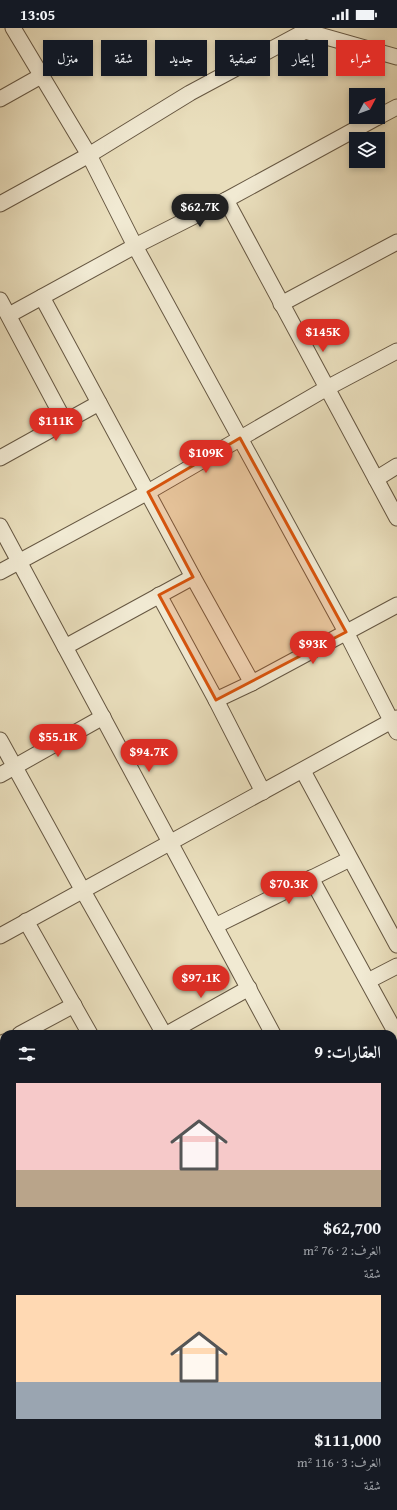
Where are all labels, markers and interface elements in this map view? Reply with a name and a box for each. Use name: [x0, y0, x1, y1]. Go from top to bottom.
text: 13:05: [20, 4, 55, 25]
chip: منزل: [43, 40, 93, 76]
chip: شقة: [101, 40, 147, 76]
chip: جديد: [155, 40, 207, 76]
chip: تصفية: [215, 40, 270, 76]
chip: إيجار: [278, 40, 328, 76]
chip: شراء: [336, 40, 385, 76]
north arrow: [349, 88, 385, 124]
map controls: [349, 88, 385, 168]
button: layers: [349, 132, 385, 168]
pin: $62.7K: [167, 194, 233, 228]
text: $62.7K: [181, 197, 219, 216]
pin: $145K: [295, 319, 351, 353]
text: $145K: [305, 322, 341, 341]
pin: $111K: [28, 408, 84, 442]
text: $111K: [38, 411, 74, 430]
pin: $109K: [178, 440, 234, 474]
text: $109K: [188, 443, 224, 462]
pin: $93K: [289, 631, 337, 665]
text: $93K: [299, 634, 327, 653]
pin: $55.1K: [25, 724, 91, 758]
text: $55.1K: [39, 727, 77, 746]
pin: $94.7K: [116, 739, 182, 773]
text: $94.7K: [130, 742, 168, 761]
pin: $70.3K: [256, 871, 322, 905]
text: $70.3K: [270, 874, 308, 893]
pin: $97.1K: [168, 965, 234, 999]
text: $97.1K: [182, 968, 220, 987]
text: العقارات: 9: [314, 1039, 381, 1064]
icon: filters: [16, 1043, 38, 1065]
icon: home: [163, 1109, 235, 1181]
text: $62,700: [323, 1215, 381, 1240]
text: الغرف: 2 · 76 m²: [303, 1241, 381, 1260]
text: شقة: [364, 1264, 381, 1283]
icon: home: [163, 1321, 235, 1393]
text: $111,000: [315, 1427, 381, 1452]
text: الغرف: 3 · 116 m²: [297, 1453, 381, 1472]
text: شقة: [364, 1476, 381, 1495]

